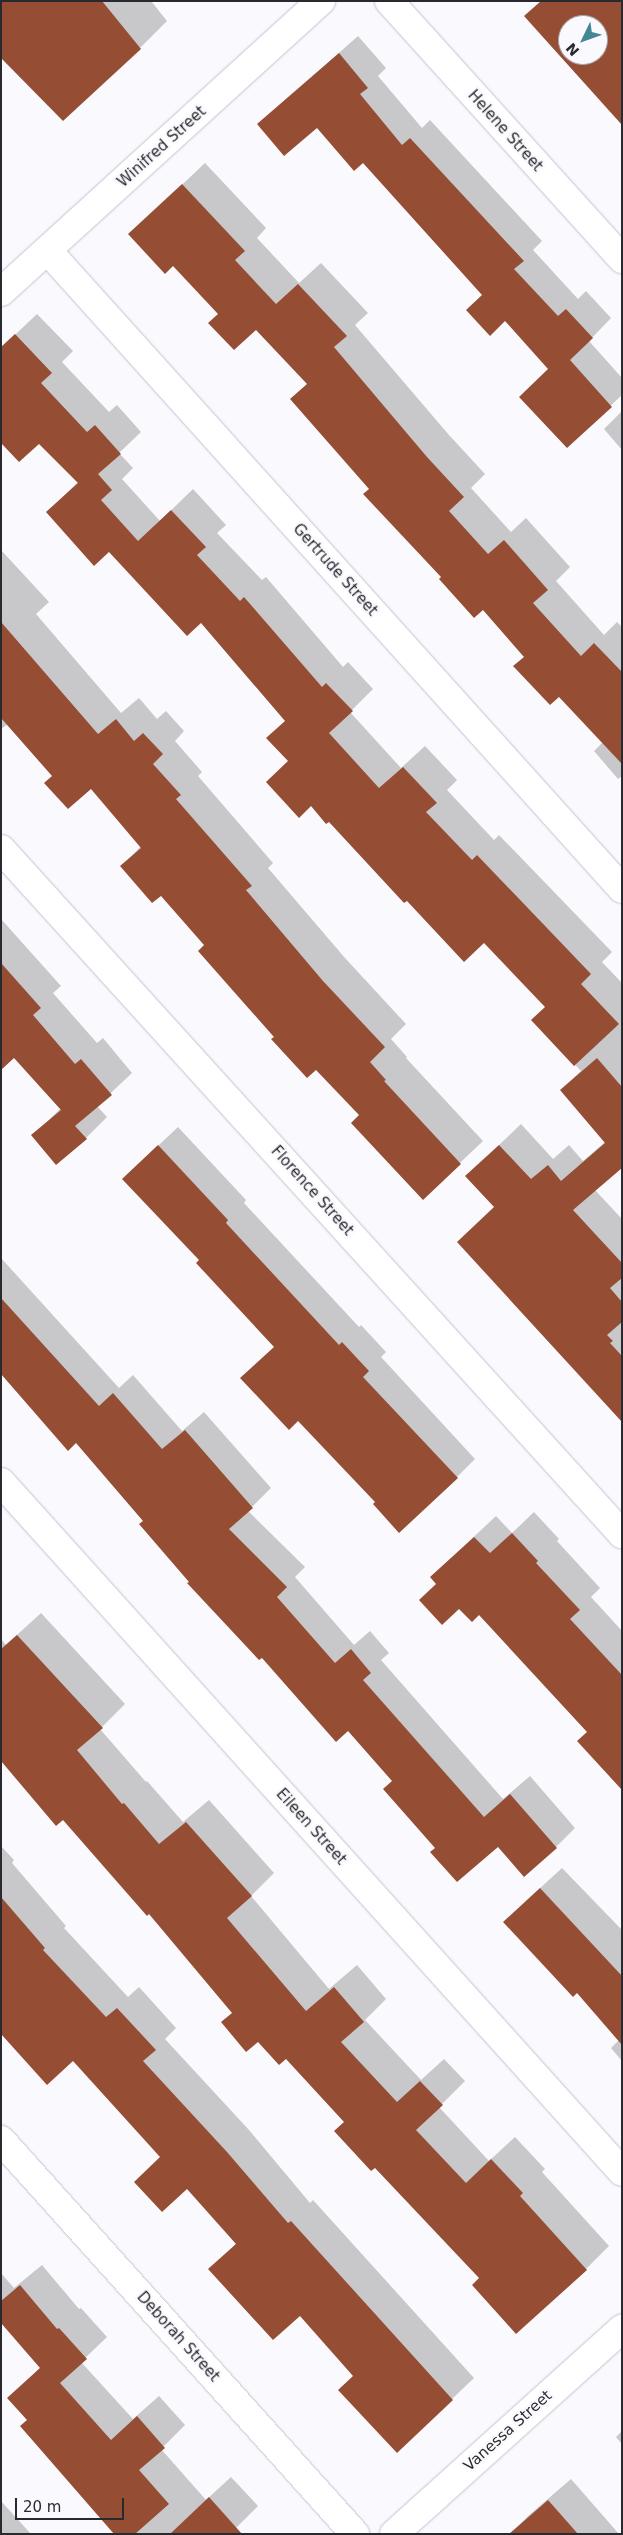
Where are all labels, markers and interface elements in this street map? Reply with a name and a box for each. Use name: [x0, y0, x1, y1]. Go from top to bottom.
north arrow: [558, 15, 608, 65]
text: N: [563, 40, 582, 59]
street label: Helene Street: [464, 87, 546, 175]
street label: Winifred Street: [114, 103, 210, 191]
street label: Gertrude Street: [289, 520, 381, 620]
street label: Florence Street: [267, 1142, 357, 1240]
street label: Eileen Street: [272, 1785, 350, 1869]
street label: Deborah Street: [133, 2288, 223, 2386]
street label: Vanessa Street: [460, 2387, 556, 2475]
scale bar: [18, 2488, 126, 2520]
text: 20 m: [23, 2498, 61, 2516]

